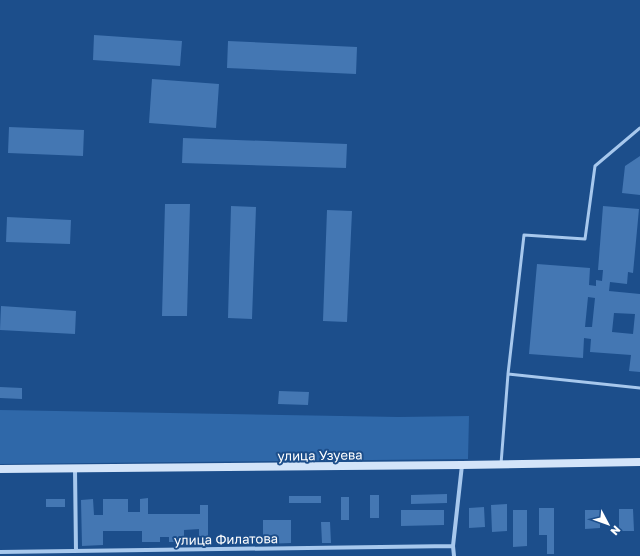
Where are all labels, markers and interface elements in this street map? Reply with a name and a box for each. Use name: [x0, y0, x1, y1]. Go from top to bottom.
street label: улица Узуева: [277, 446, 363, 464]
north arrow: [588, 504, 628, 544]
text: N: [608, 523, 624, 538]
street label: улица Филатова: [174, 530, 278, 548]

